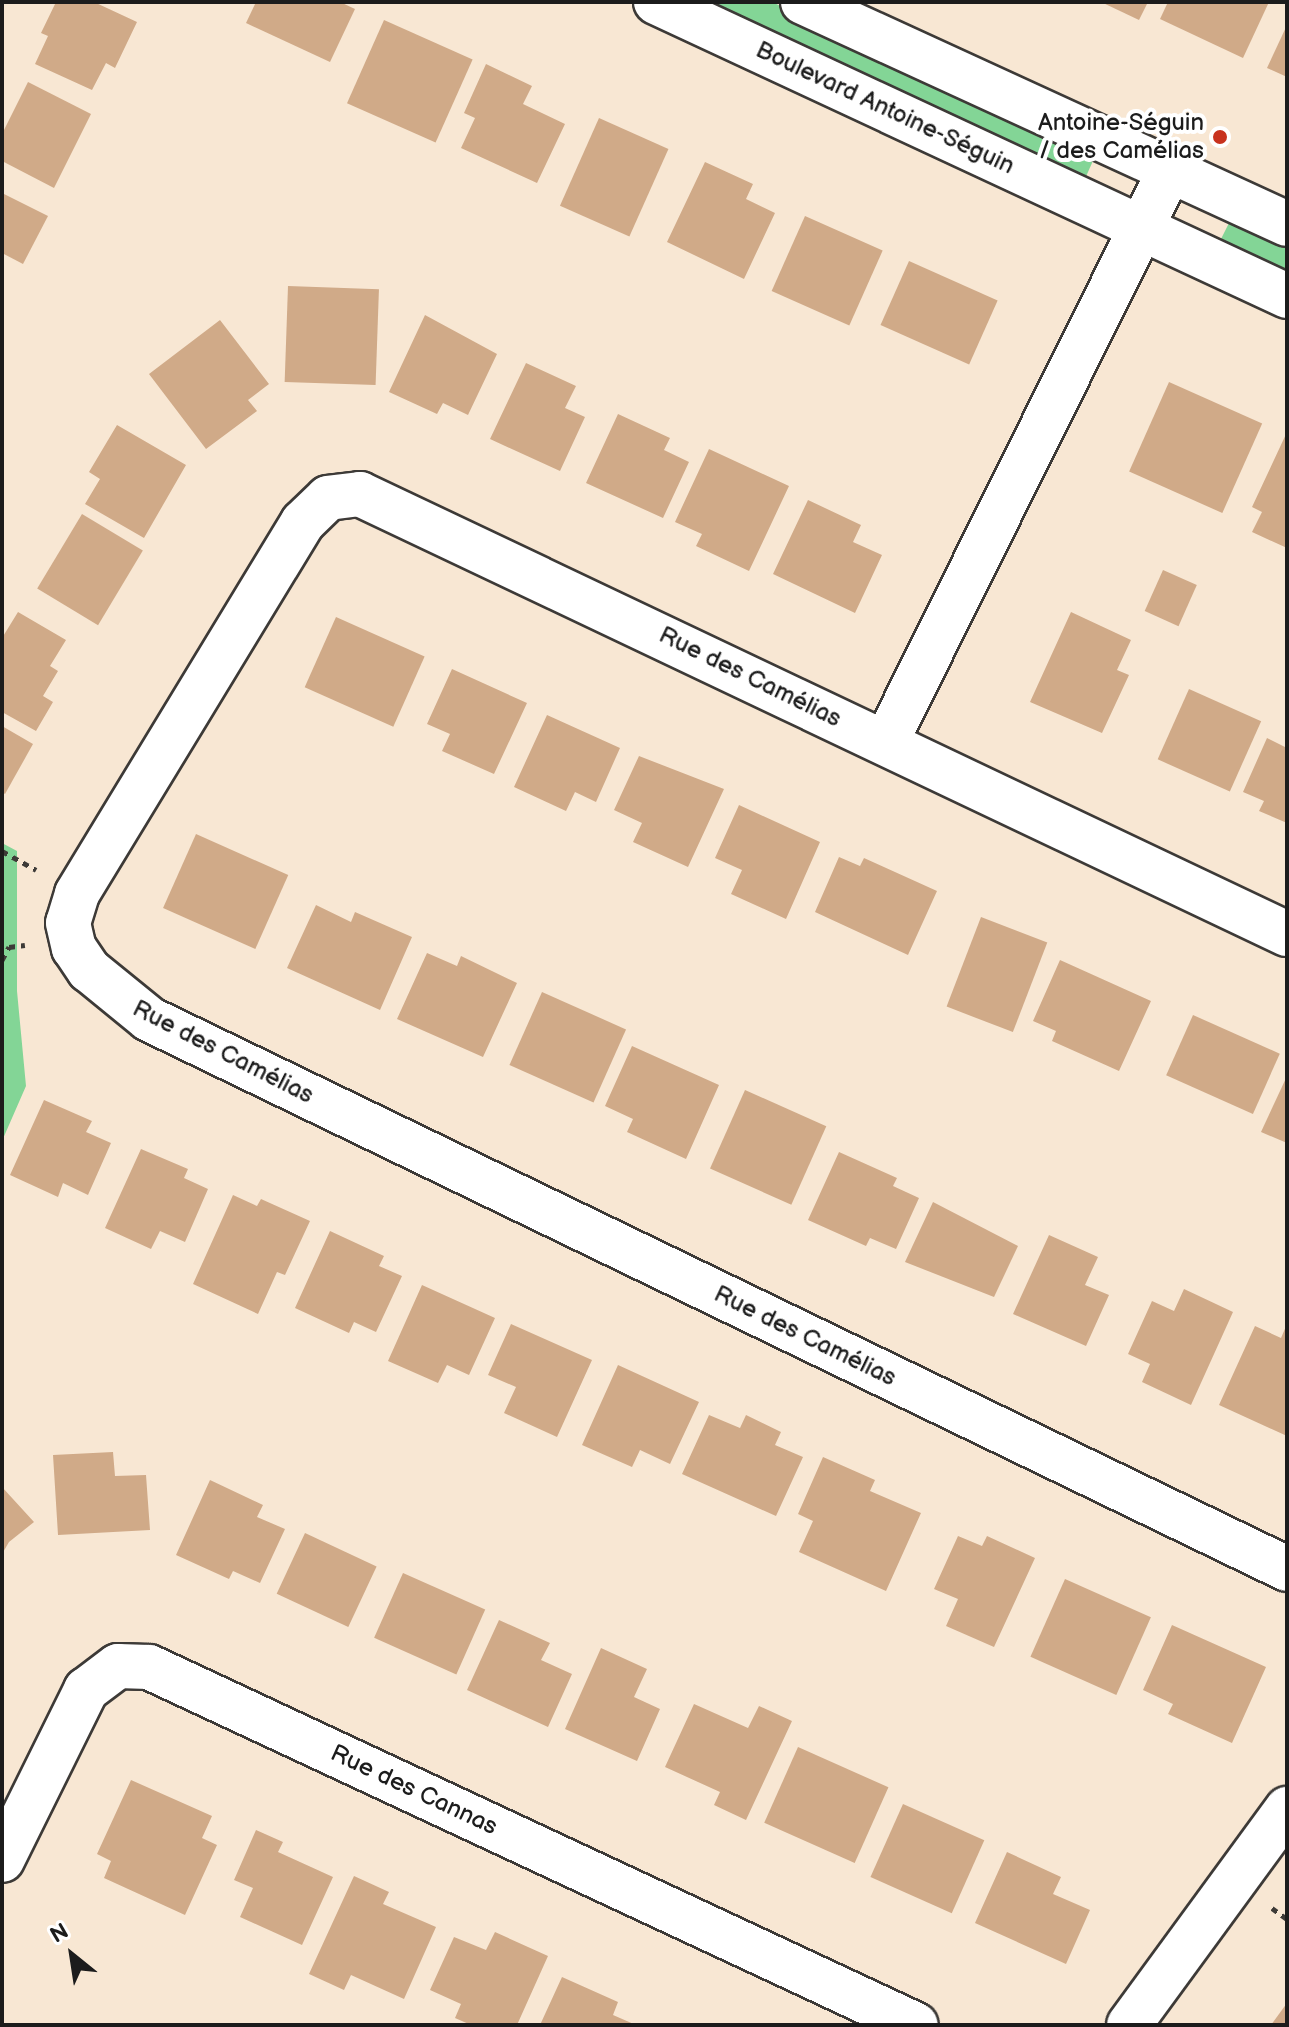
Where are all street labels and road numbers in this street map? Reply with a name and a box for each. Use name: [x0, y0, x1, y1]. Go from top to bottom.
street label: Boulevard Antoine-Séguin: [751, 35, 1019, 181]
street label: Rue des Camélias: [654, 620, 846, 734]
street label: Rue des Camélias: [128, 994, 318, 1110]
street label: Rue des Camélias: [709, 1279, 901, 1393]
street label: Rue des Cannas: [326, 1739, 502, 1841]

